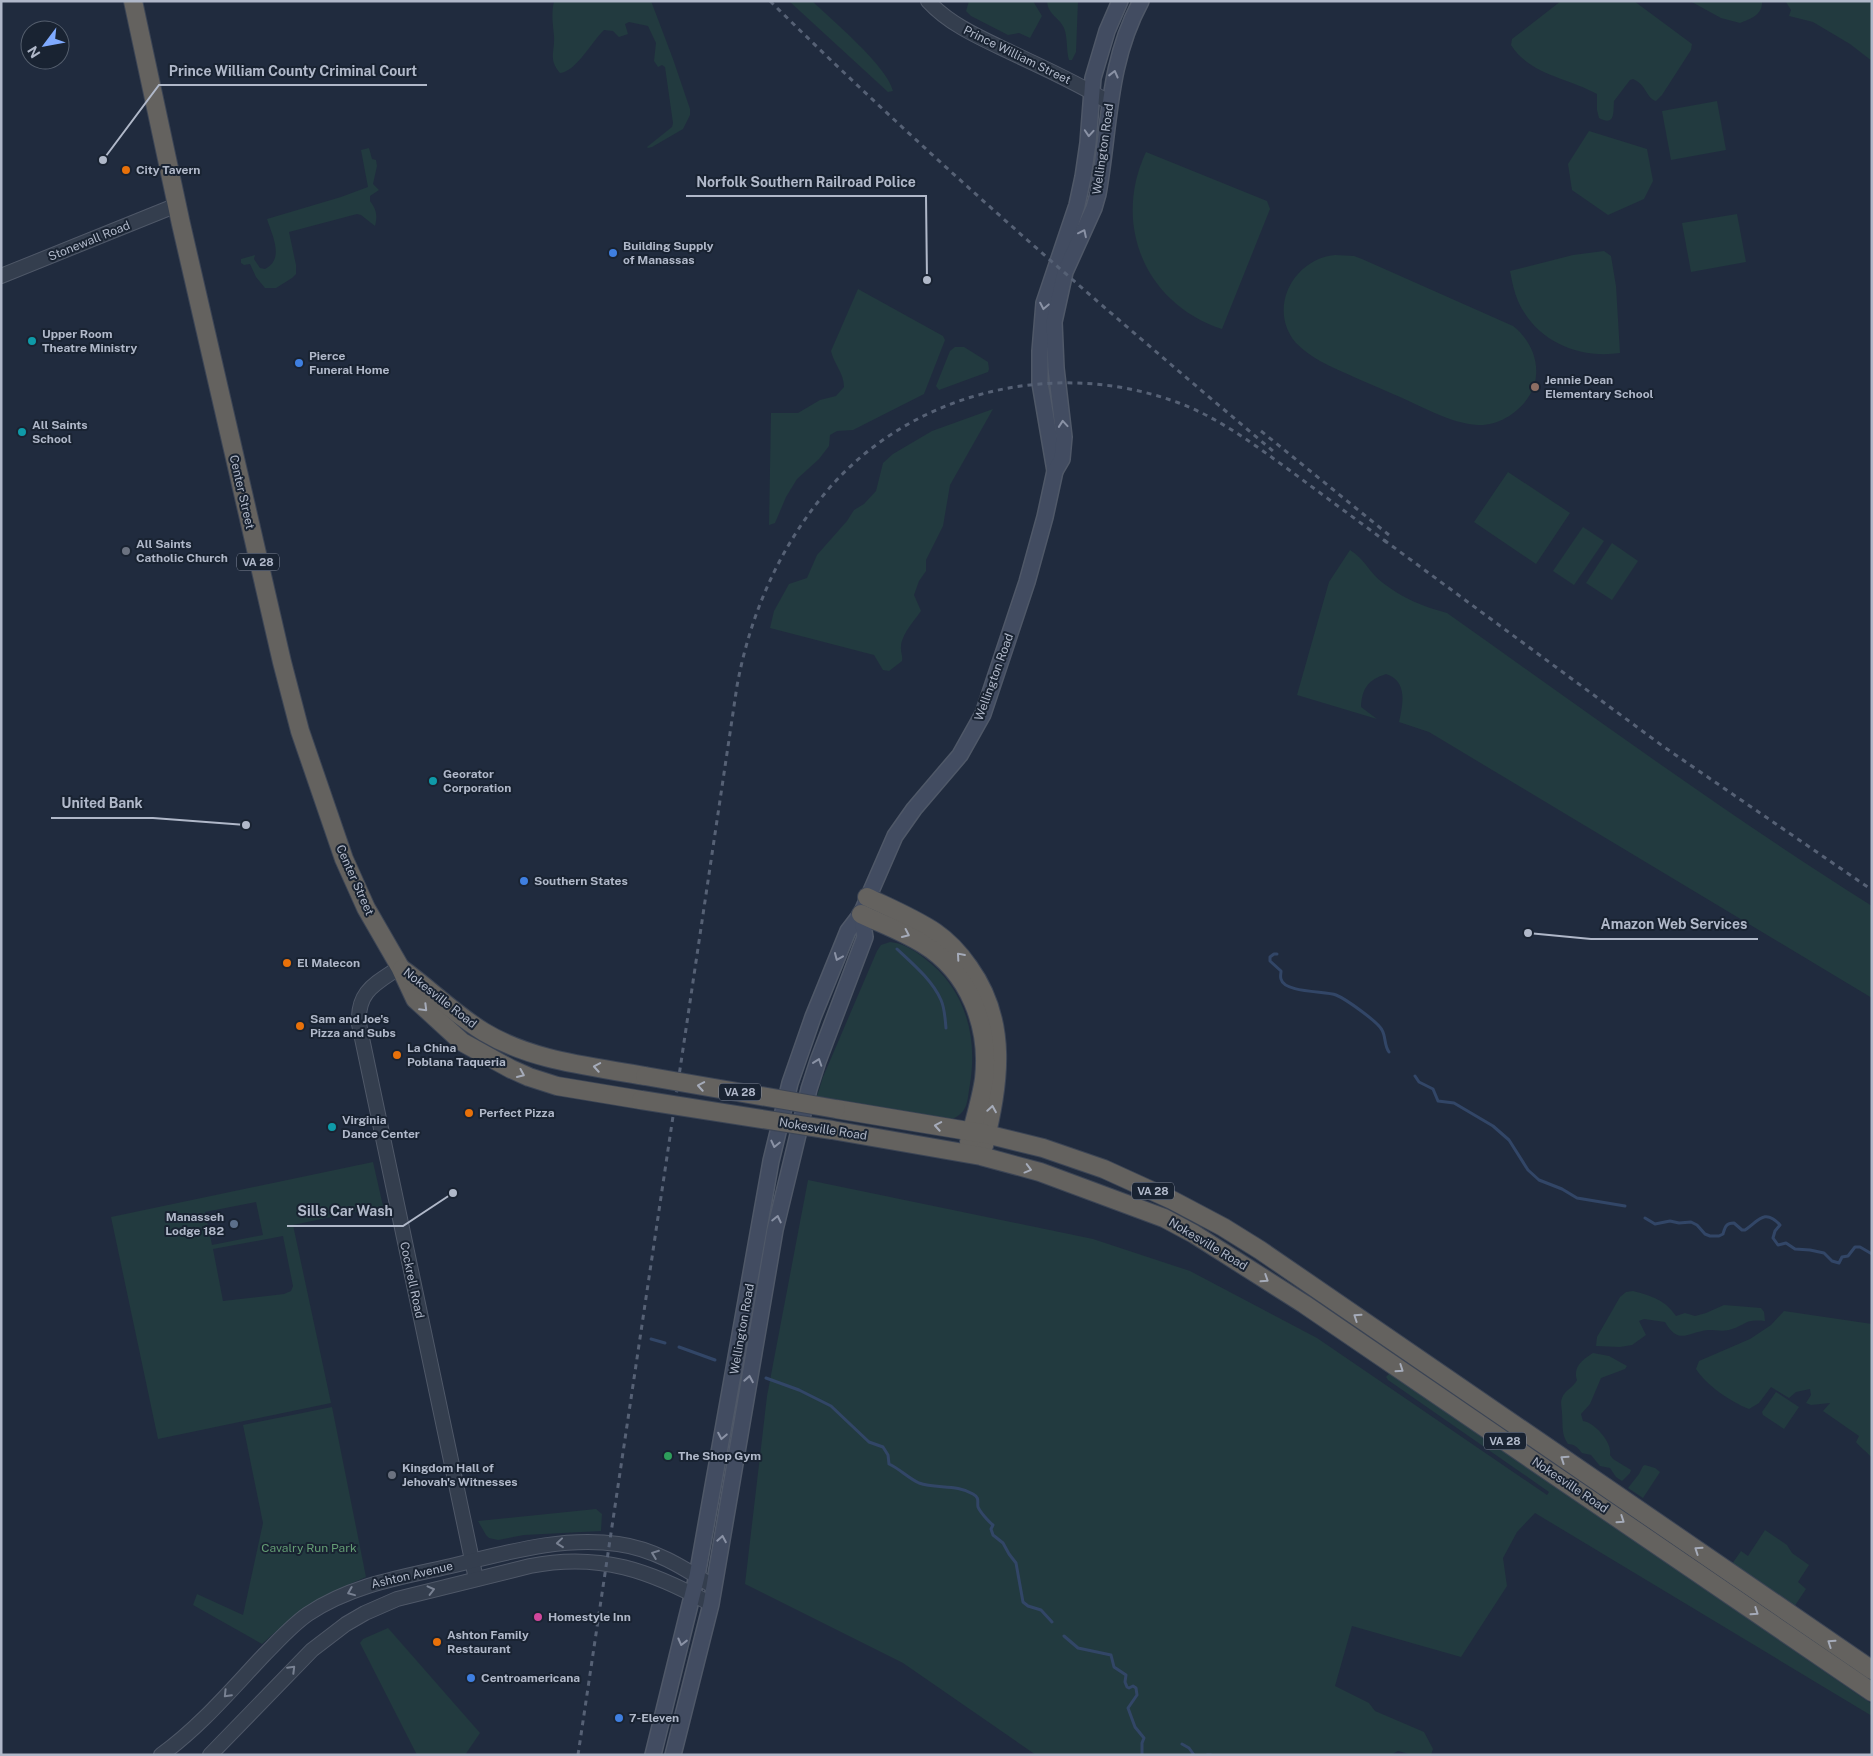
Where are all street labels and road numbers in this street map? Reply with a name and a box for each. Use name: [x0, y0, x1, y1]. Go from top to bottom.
street label: Prince William Street: [961, 23, 1073, 87]
street label: Wellington Road: [1090, 103, 1116, 195]
street label: Stonewall Road: [46, 218, 132, 264]
street label: Center Street: [227, 454, 257, 531]
road number: VA 28: [237, 554, 279, 570]
street label: Wellington Road: [972, 631, 1016, 723]
street label: Center Street: [333, 843, 377, 918]
street label: Nokesville Road: [401, 965, 479, 1031]
road number: VA 28: [719, 1084, 761, 1100]
street label: Nokesville Road: [778, 1115, 868, 1143]
road number: VA 28: [1132, 1182, 1174, 1200]
street label: Nokesville Road: [1166, 1215, 1250, 1273]
street label: Cockrell Road: [397, 1240, 427, 1320]
street label: Wellington Road: [727, 1283, 757, 1375]
road number: VA 28: [1484, 1432, 1526, 1450]
street label: Nokesville Road: [1529, 1454, 1611, 1516]
street label: Ashton Avenue: [370, 1559, 454, 1591]

